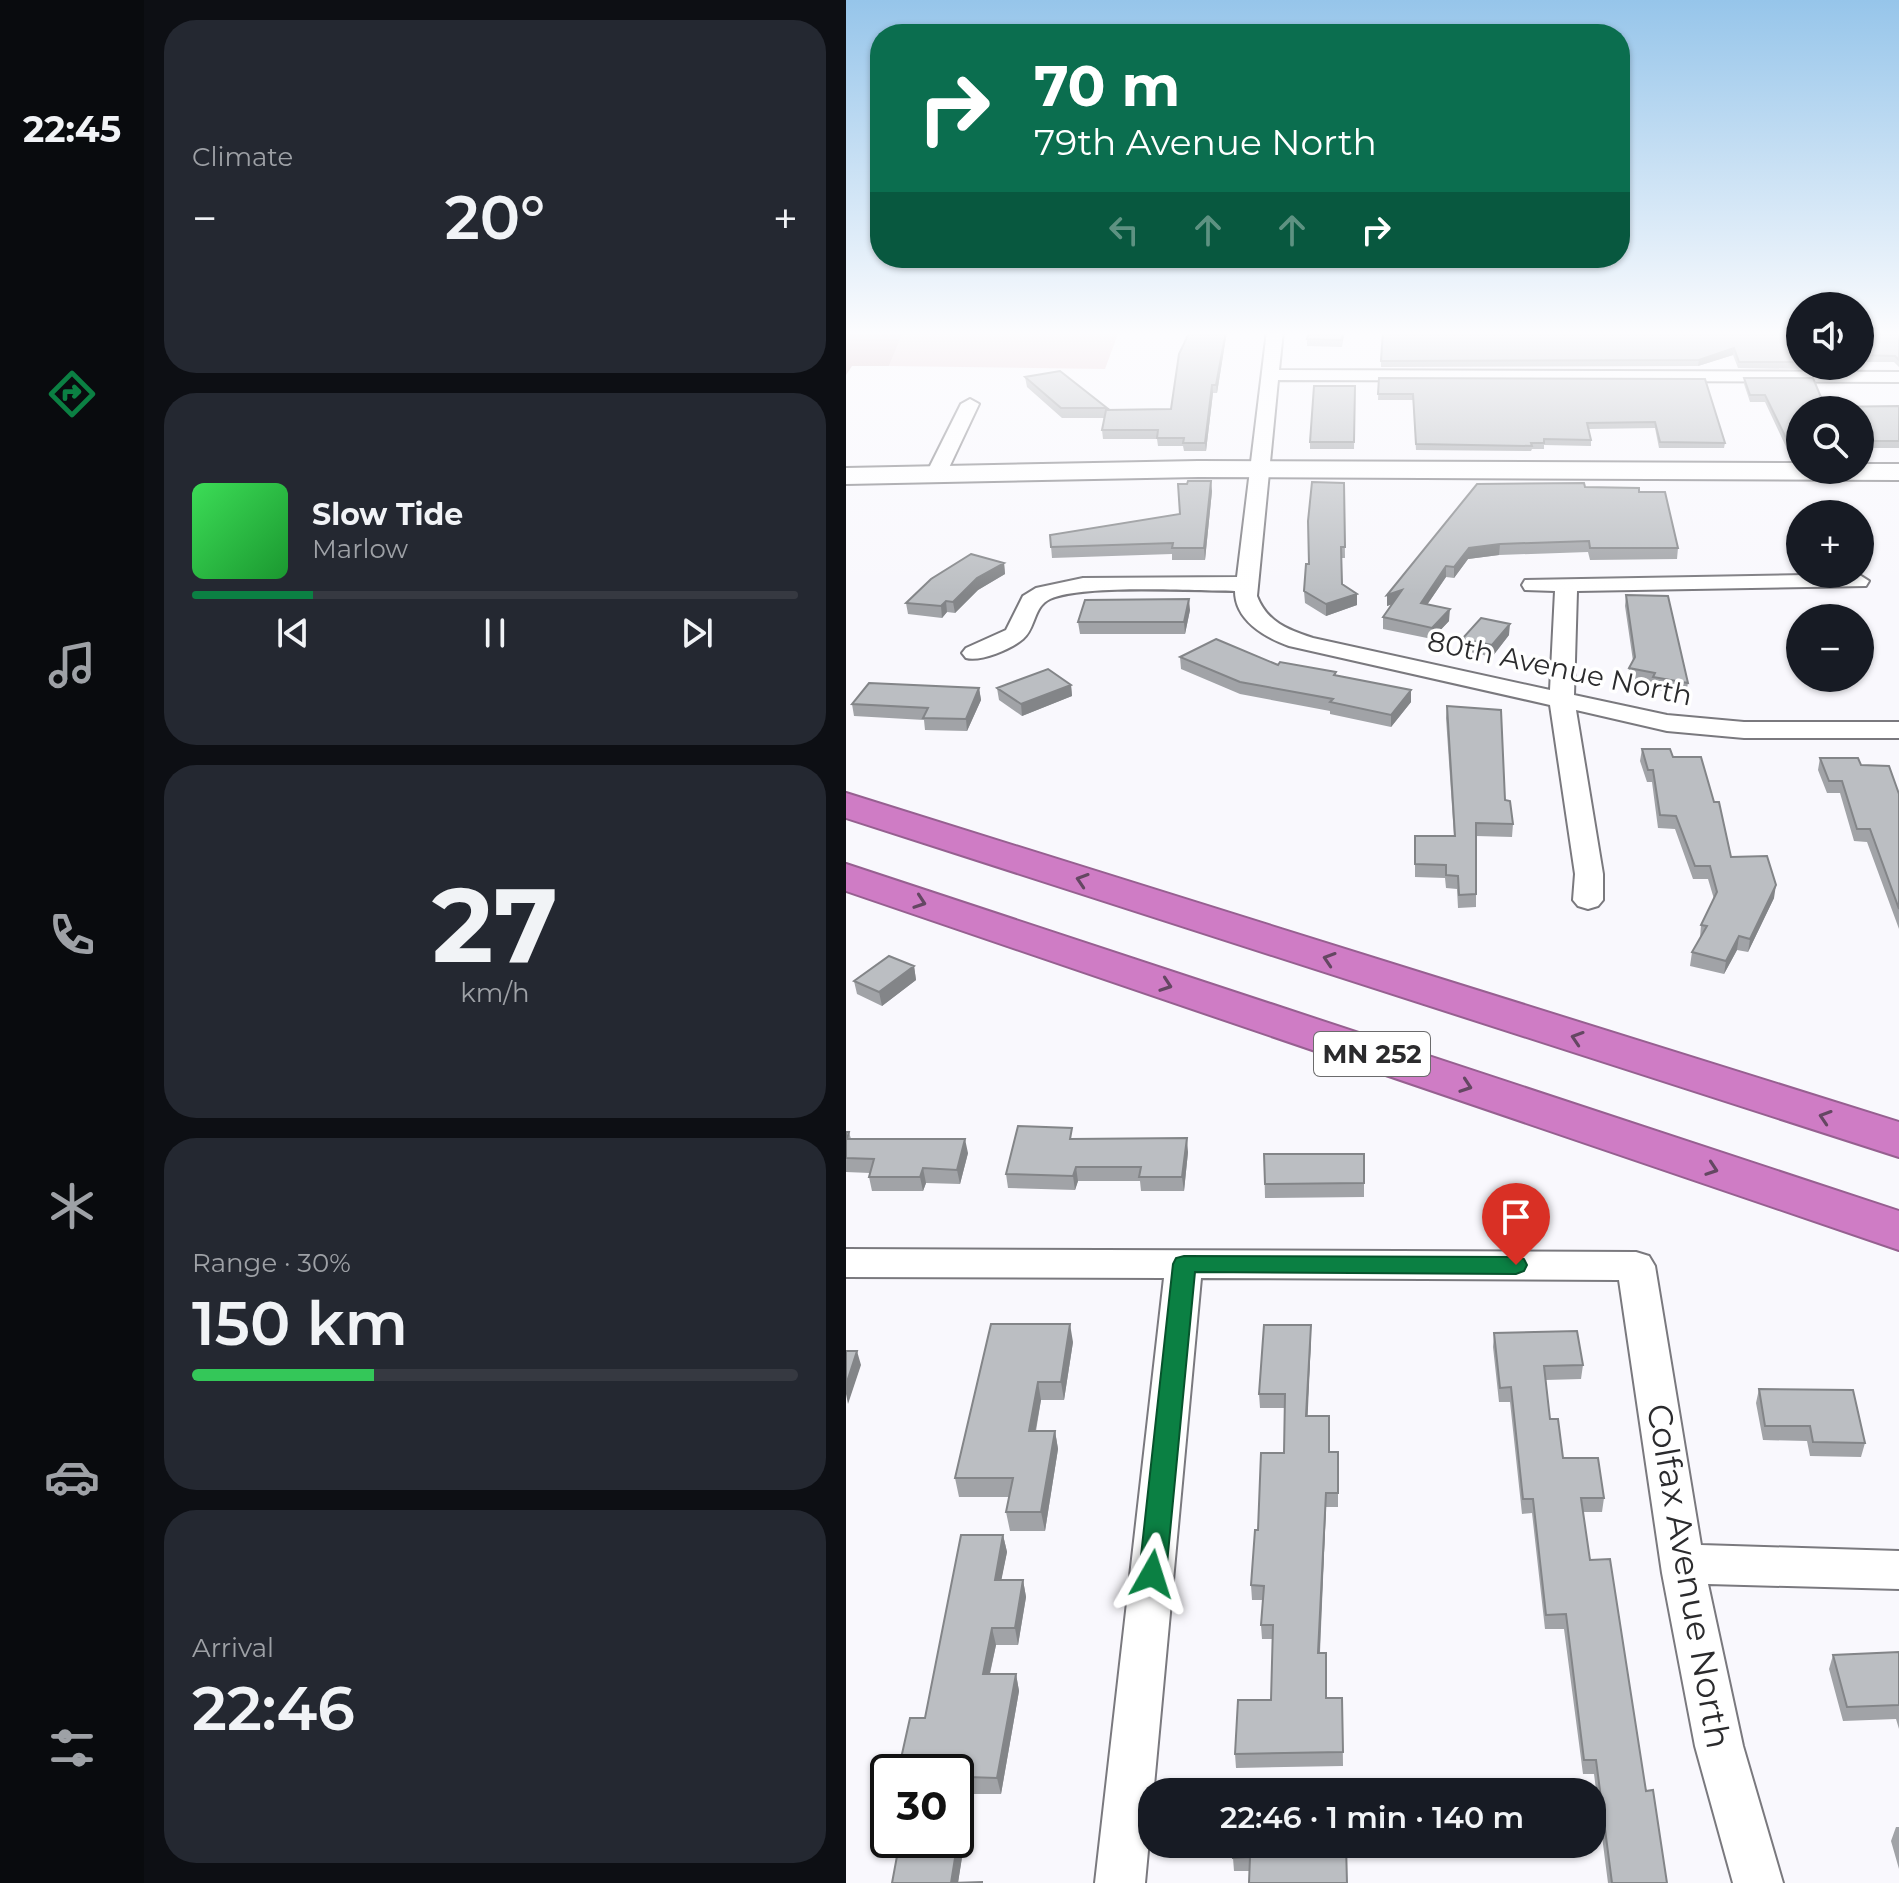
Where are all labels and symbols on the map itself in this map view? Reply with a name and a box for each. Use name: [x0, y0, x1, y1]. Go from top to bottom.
street label: 80th Avenue North: [1425, 623, 1695, 713]
one-way arrow: [1075, 873, 1089, 889]
one-way arrow: [912, 892, 926, 908]
one-way arrow: [1323, 952, 1337, 968]
one-way arrow: [1159, 975, 1173, 991]
one-way arrow: [1571, 1031, 1584, 1047]
road number: MN 252: [1314, 1032, 1430, 1076]
one-way arrow: [1458, 1076, 1472, 1092]
one-way arrow: [1818, 1110, 1832, 1126]
one-way arrow: [1704, 1159, 1718, 1175]
pin: [1482, 1183, 1550, 1265]
street label: Colfax Avenue North: [1638, 1400, 1740, 1752]
position arrow: [1110, 1532, 1194, 1616]
speed limit sign: 30: [870, 1754, 974, 1858]

